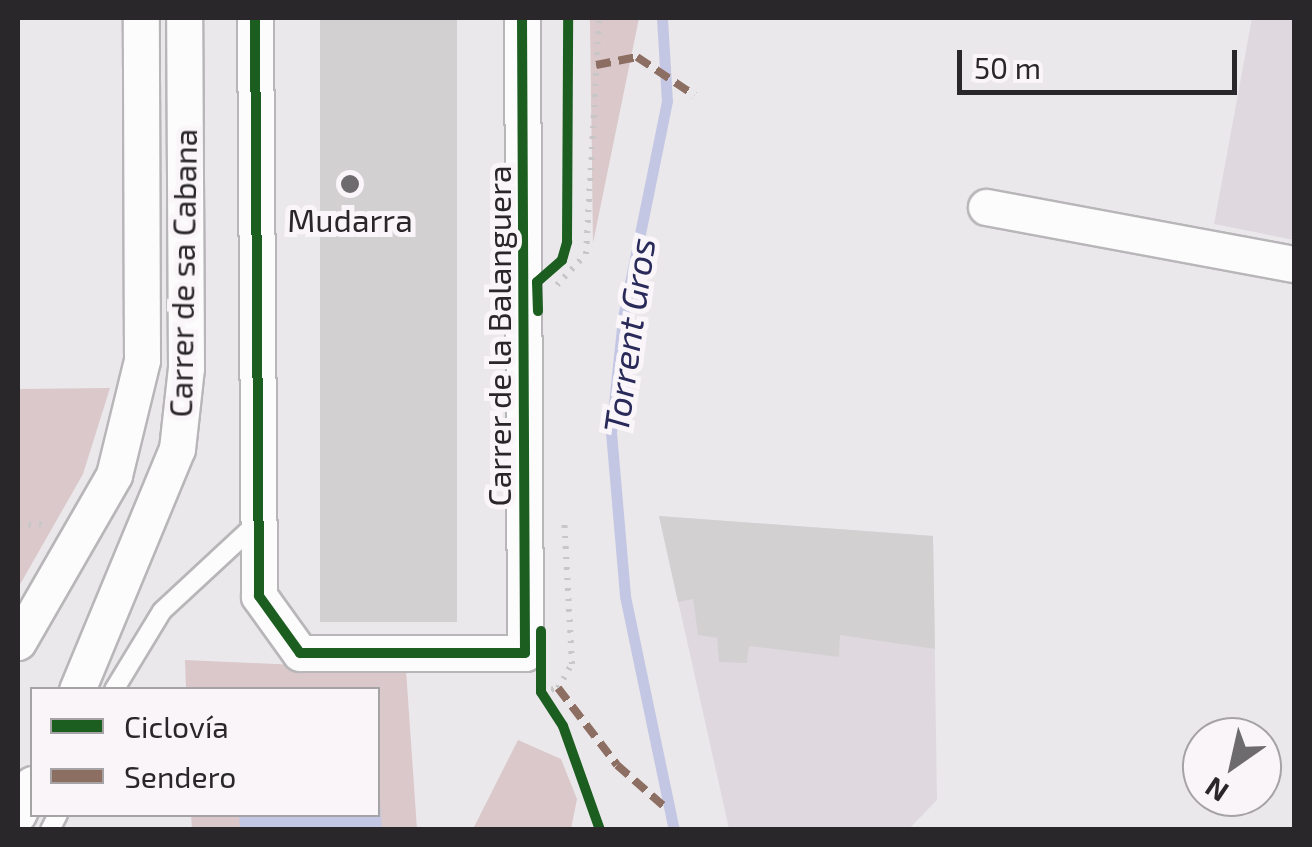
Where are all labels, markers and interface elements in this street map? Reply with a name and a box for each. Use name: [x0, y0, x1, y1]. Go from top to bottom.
scale bar: [962, 30, 1242, 92]
text: 50 m: [974, 49, 1041, 85]
street label: Carrer de sa Cabana: [160, 128, 204, 418]
street label: Carrer de la Balanguera: [479, 165, 517, 507]
marker: Mudarra: [339, 173, 361, 195]
place label: Mudarra: [287, 200, 413, 238]
water label: Torrent Gros: [594, 235, 662, 435]
legend: [30, 687, 380, 817]
text: Ciclovía: [124, 708, 229, 744]
north arrow: [1182, 717, 1282, 817]
text: Sendero: [124, 758, 236, 794]
text: N: [1198, 770, 1234, 810]

